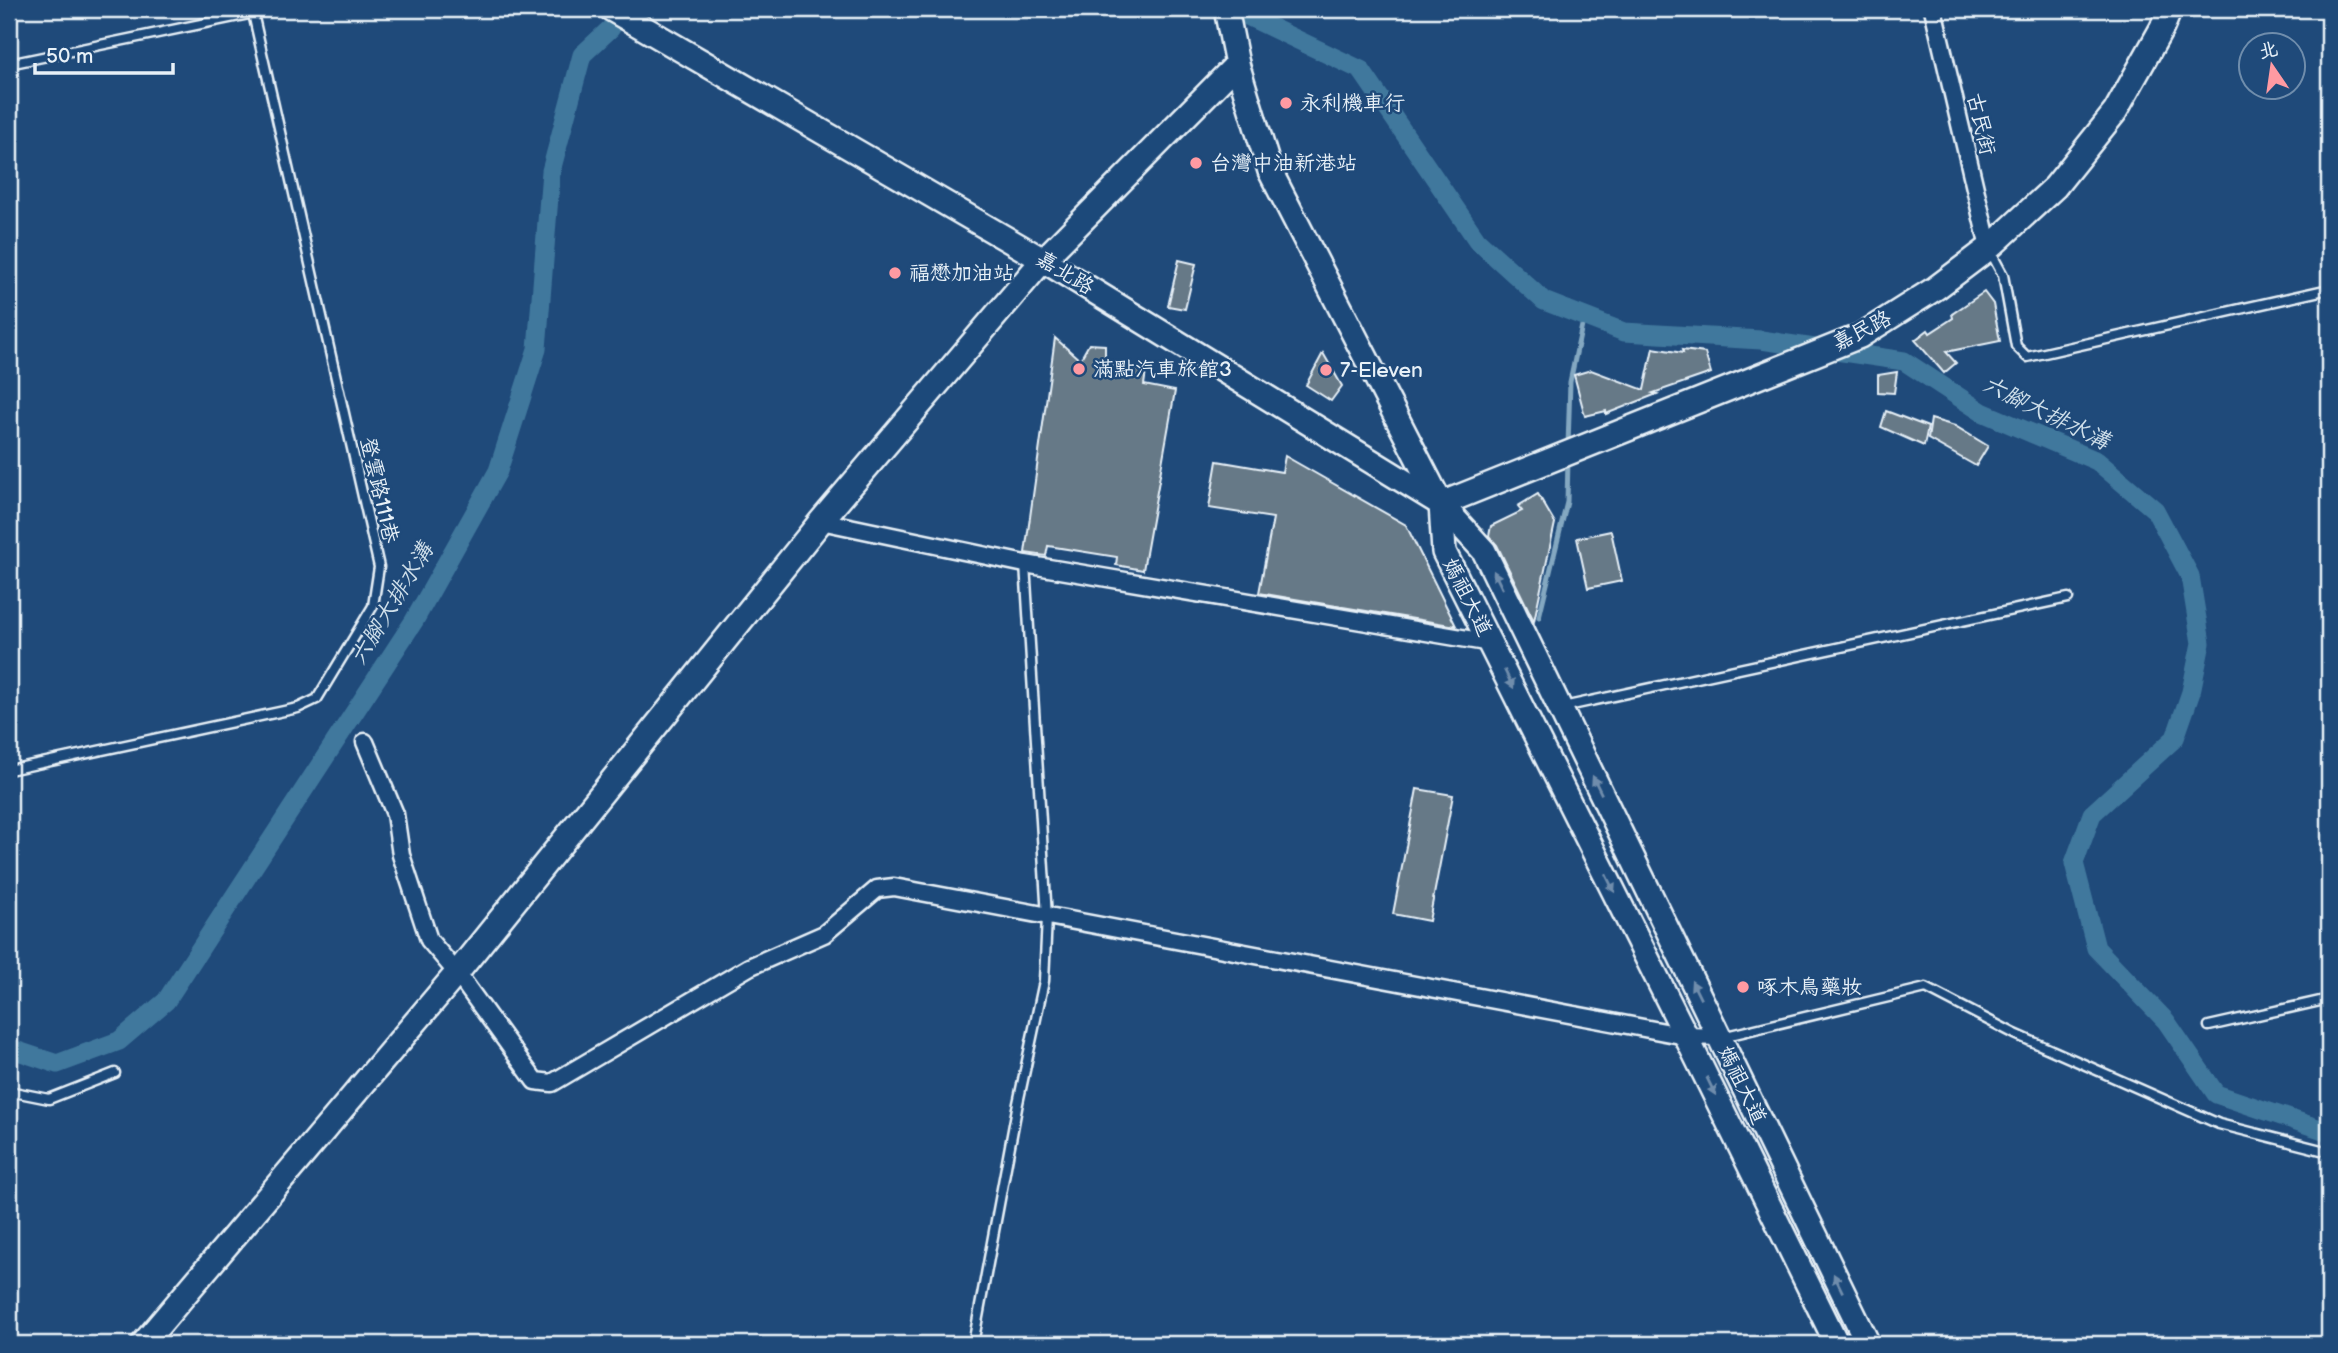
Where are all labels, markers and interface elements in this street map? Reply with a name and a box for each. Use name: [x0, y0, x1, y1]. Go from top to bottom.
scale bar: [35, 32, 173, 76]
north arrow: [2236, 32, 2306, 102]
text: 北: [2257, 38, 2280, 64]
text: 50 m: [46, 44, 93, 69]
street label: 古民街: [1962, 90, 2000, 158]
place label: 永利機車行: [1300, 91, 1405, 116]
marker: 永利機車行: [1278, 95, 1294, 111]
place label: 台灣中油新港站: [1210, 151, 1357, 176]
marker: 台灣中油新港站: [1188, 155, 1204, 171]
street label: 嘉北路: [1032, 246, 1098, 300]
place label: 福懋加油站: [909, 261, 1014, 286]
marker: 福懋加油站: [887, 265, 903, 281]
street label: 嘉民路: [1828, 306, 1896, 356]
place label: 滿點汽車旅館3: [1093, 357, 1232, 382]
place label: 7-Eleven: [1340, 358, 1423, 383]
marker: 滿點汽車旅館3: [1071, 361, 1087, 377]
marker: 7-Eleven: [1318, 362, 1334, 378]
water label: 六腳大排水溝: [1978, 370, 2116, 457]
street label: 登雲路111巷: [355, 434, 403, 546]
water label: 六腳大排水溝: [344, 536, 441, 670]
street label: 媽祖大道: [1437, 554, 1497, 640]
one-way arrow: [1492, 570, 1504, 590]
one-way arrow: [1503, 669, 1514, 689]
one-way arrow: [1592, 775, 1603, 795]
one-way arrow: [1604, 873, 1616, 893]
place label: 啄木鳥藥妝: [1757, 975, 1862, 1000]
marker: 啄木鳥藥妝: [1735, 979, 1751, 995]
one-way arrow: [1690, 980, 1702, 1000]
street label: 媽祖大道: [1712, 1042, 1772, 1128]
one-way arrow: [1705, 1076, 1717, 1096]
one-way arrow: [1832, 1273, 1844, 1293]

